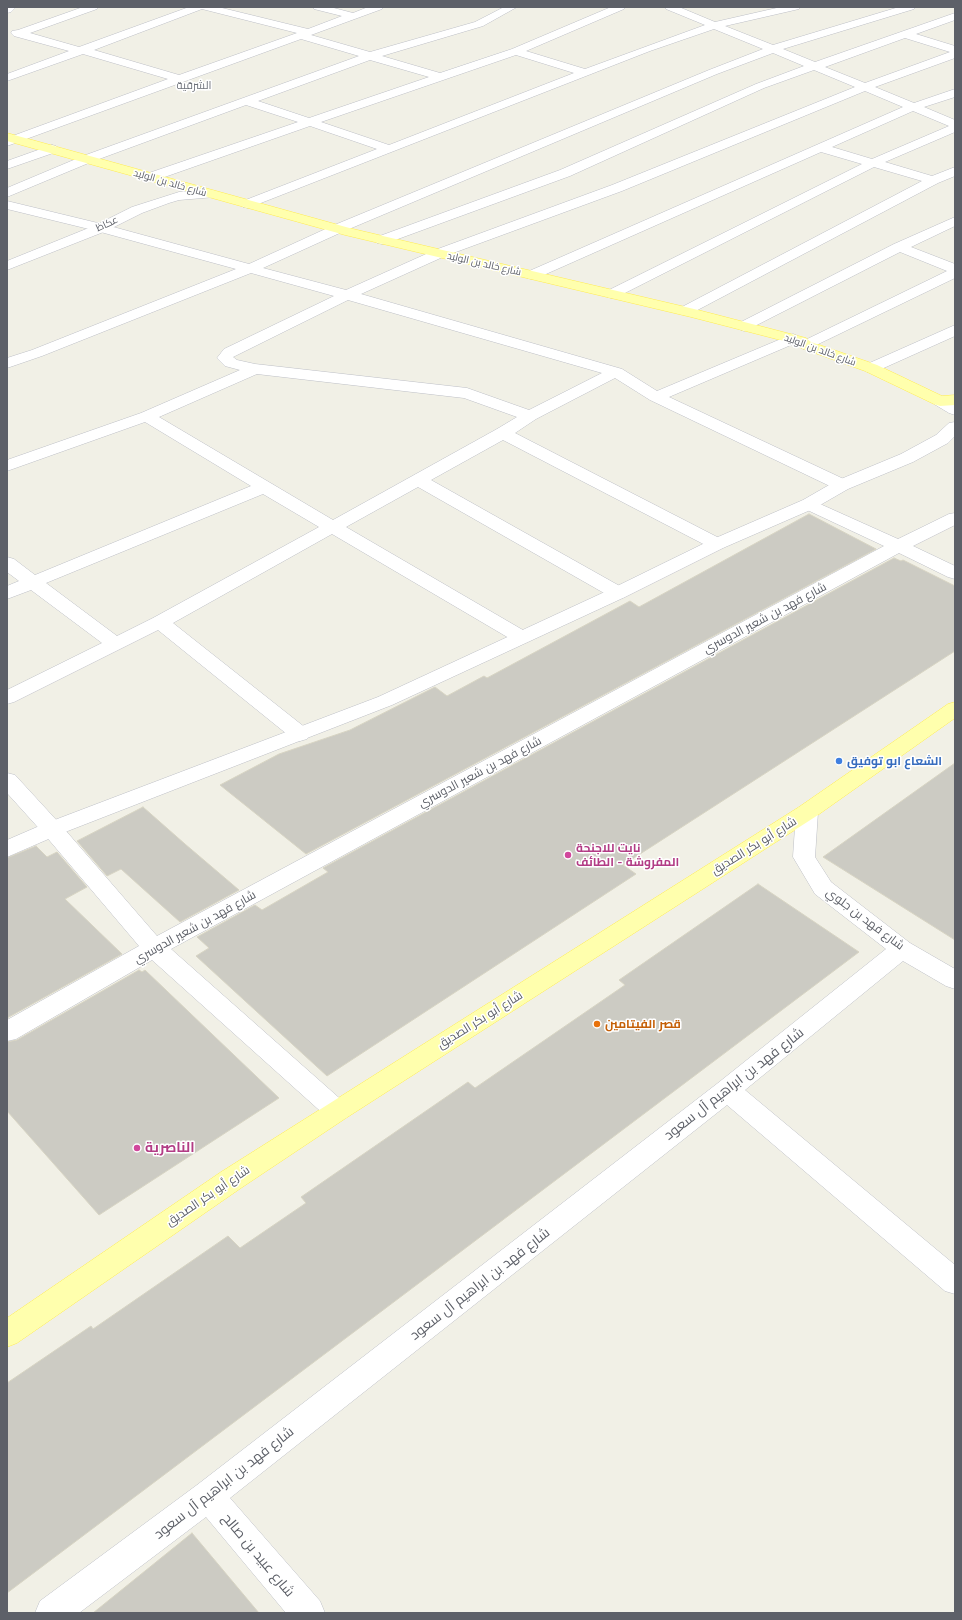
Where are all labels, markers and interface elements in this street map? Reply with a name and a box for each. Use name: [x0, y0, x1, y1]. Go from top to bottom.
district label: الشرقية: [177, 79, 211, 93]
street label: شارع خالد بن الوليد: [132, 167, 208, 199]
street label: عكاظ: [94, 214, 120, 234]
street label: شارع خالد بن الوليد: [446, 250, 522, 278]
street label: شارع خالد بن الوليد: [782, 331, 858, 369]
street label: شارع فهد بن شعير الدوسري: [701, 579, 829, 657]
street label: شارع فهد بن شعير الدوسري: [416, 733, 544, 811]
place label: الشعاع ابو توفيق: [847, 754, 942, 768]
marker: الشعاع ابو توفيق: [834, 756, 844, 766]
street label: شارع أبو بكر الصديق: [709, 814, 799, 878]
place label: نايت للاجنحة المفروشة - الطائف: [576, 841, 679, 869]
marker: نايت للاجنحة المفروشة - الطائف: [563, 850, 573, 860]
street label: شارع فهد بن جلوي: [823, 885, 907, 953]
street label: شارع فهد بن شعير الدوسري: [131, 887, 259, 967]
street label: شارع أبو بكر الصديق: [435, 988, 525, 1052]
place label: قصر الفيتامين: [605, 1017, 681, 1031]
marker: قصر الفيتامين: [592, 1019, 602, 1029]
street label: شارع فهد بن ابراهيم آل سعود: [661, 1024, 807, 1144]
place label: الناصرية: [145, 1140, 195, 1156]
marker: الناصرية: [132, 1143, 142, 1153]
street label: شارع أبو بكر الصديق: [163, 1163, 253, 1229]
street label: شارع فهد بن ابراهيم آل سعود: [407, 1224, 553, 1344]
street label: شارع فهد بن ابراهيم آل سعود: [151, 1423, 297, 1543]
street label: شارع عبيد بن صالح: [218, 1510, 298, 1600]

